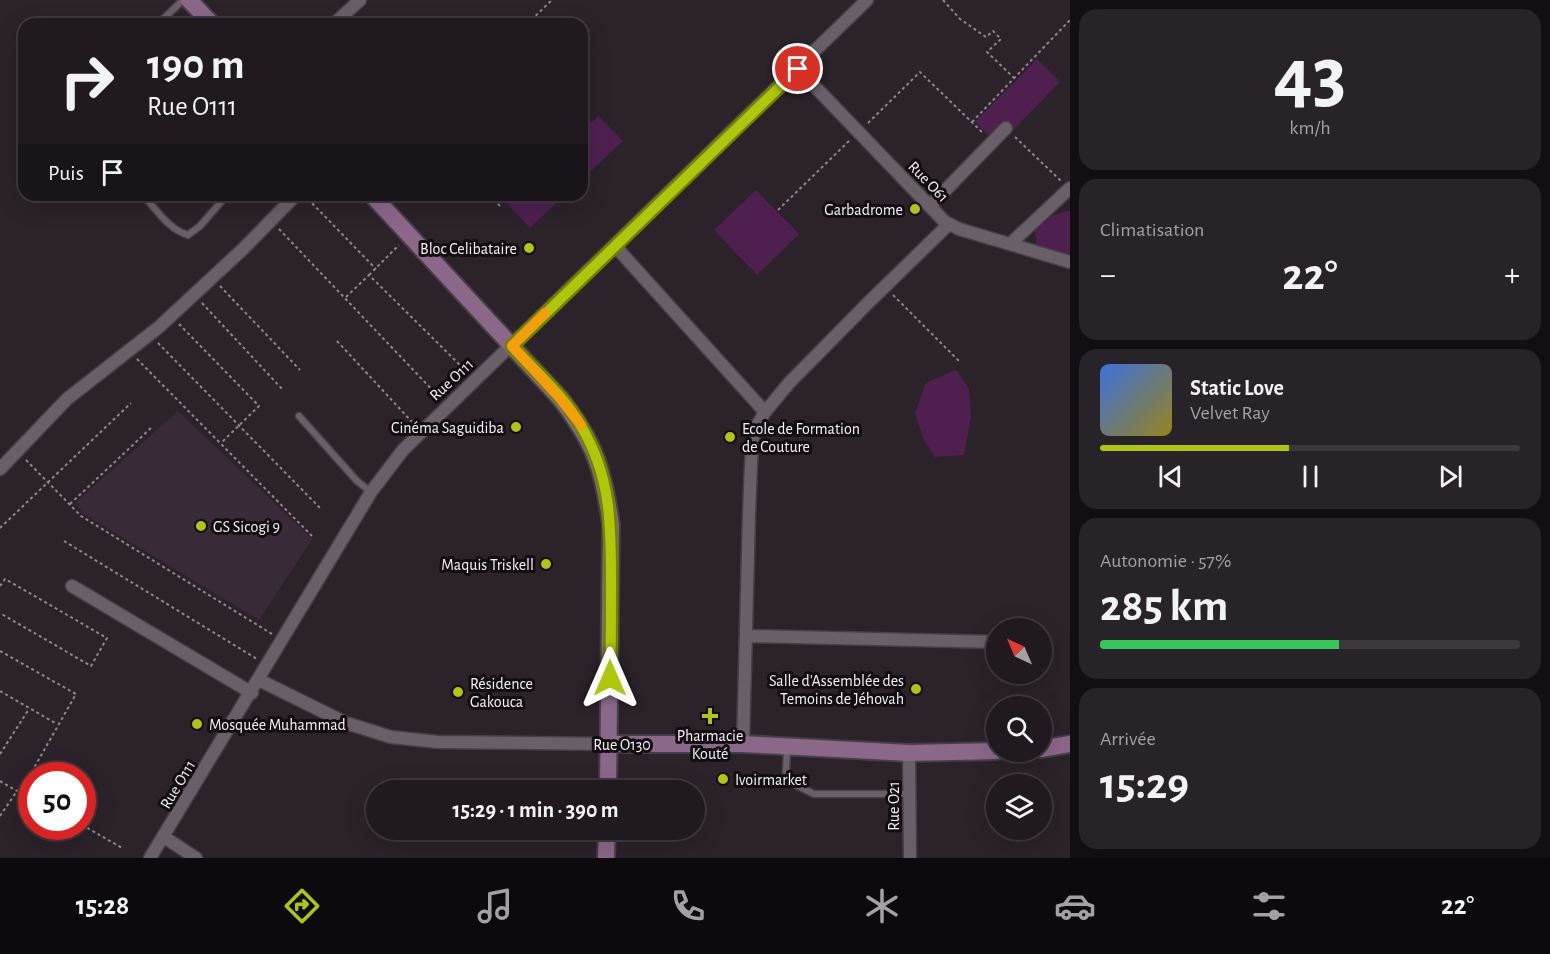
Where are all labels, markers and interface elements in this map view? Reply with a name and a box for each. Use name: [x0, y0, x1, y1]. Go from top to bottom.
text: 43: [1274, 38, 1346, 116]
icon: right: [48, 42, 126, 120]
pin: [772, 43, 823, 94]
text: 190 m: [147, 44, 245, 86]
icon: arrive: [781, 52, 814, 85]
text: Rue O111: [147, 93, 237, 120]
text: km/h: [1289, 118, 1331, 138]
icon: arrive: [96, 156, 129, 189]
street label: Rue O61: [905, 158, 951, 205]
text: Puis: [48, 162, 84, 184]
place label: Garbadrome: [824, 202, 903, 218]
marker: Garbadrome: [908, 202, 922, 216]
text: Climatisation: [1100, 220, 1204, 240]
place label: Bloc Celibataire: [420, 241, 517, 257]
marker: Bloc Celibataire: [522, 241, 536, 255]
text: 22°: [1282, 253, 1338, 298]
text: −: [1100, 259, 1116, 292]
text: +: [1504, 259, 1520, 292]
street label: Rue O111: [427, 356, 477, 404]
text: Static Love: [1190, 377, 1284, 399]
text: Velvet Ray: [1190, 403, 1270, 423]
place label: Cinéma Saguidiba: [391, 420, 504, 436]
marker: Cinéma Saguidiba: [509, 420, 523, 434]
place label: Ecole de Formation de Couture: [742, 421, 860, 455]
marker: Ecole de Formation de Couture: [723, 430, 737, 444]
icon: previous: [1154, 460, 1187, 493]
icon: pause: [1294, 460, 1327, 493]
icon: next: [1434, 460, 1467, 493]
marker: GS Sicogi 9: [194, 519, 208, 533]
place label: GS Sicogi 9: [213, 519, 280, 535]
text: Autonomie · 57%: [1100, 551, 1231, 571]
place label: Maquis Triskell: [441, 557, 534, 573]
marker: Maquis Triskell: [539, 557, 553, 571]
text: 285 km: [1100, 584, 1228, 629]
north arrow: [986, 618, 1052, 684]
map controls: [986, 618, 1052, 840]
position arrow: [578, 646, 642, 710]
place label: Salle d'Assemblée des Temoins de Jéhovah: [769, 673, 904, 707]
place label: Résidence Gakouca: [470, 676, 533, 710]
marker: Salle d'Assemblée des Temoins de Jéhovah: [909, 682, 923, 696]
marker: Résidence Gakouca: [451, 685, 465, 699]
button: search: [986, 696, 1052, 762]
marker: Pharmacie Kouté: [703, 709, 717, 723]
marker: Mosquée Muhammad: [190, 717, 204, 731]
place label: Mosquée Muhammad: [209, 717, 346, 733]
place label: Pharmacie Kouté: [677, 728, 743, 762]
text: Arrivée: [1100, 729, 1156, 749]
street label: Rue O130: [593, 737, 651, 753]
street label: Rue O111: [157, 758, 198, 812]
speed limit sign: 50: [18, 762, 96, 840]
text: 15:29: [1100, 762, 1189, 807]
marker: Ivoirmarket: [716, 772, 730, 786]
place label: Ivoirmarket: [735, 772, 807, 788]
button: layers: [986, 774, 1052, 840]
street label: Rue O21: [886, 781, 902, 831]
text: 15:29 · 1 min · 390 m: [453, 799, 618, 821]
icon: directions: [281, 885, 323, 927]
icon: music: [474, 885, 516, 927]
icon: phone: [667, 885, 709, 927]
icon: climate: [861, 885, 903, 927]
icon: car: [1054, 885, 1096, 927]
icon: filters: [1248, 885, 1290, 927]
text: 15:28: [76, 892, 129, 919]
text: 22°: [1441, 892, 1474, 919]

